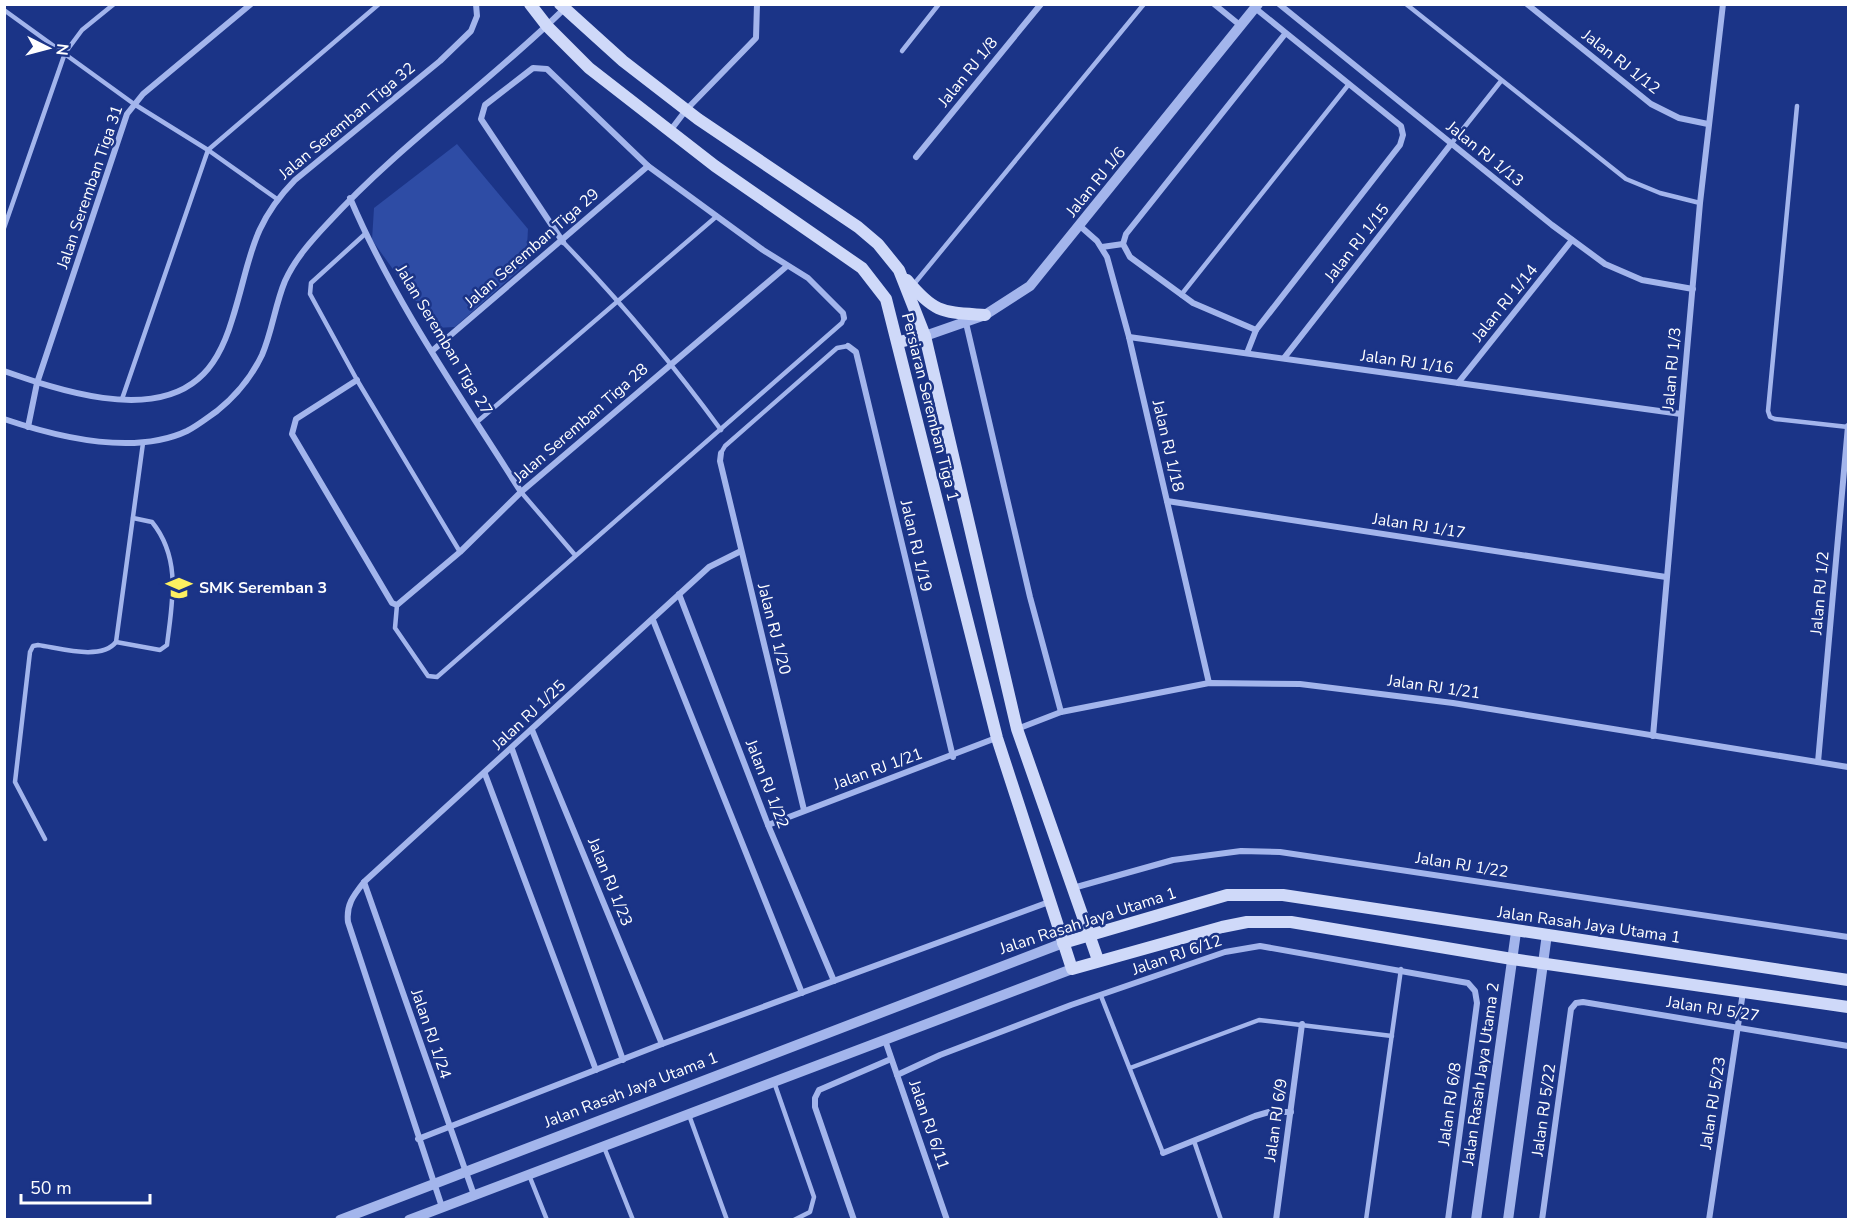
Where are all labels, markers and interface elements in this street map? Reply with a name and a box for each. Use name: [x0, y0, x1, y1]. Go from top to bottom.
north arrow: [18, 18, 78, 78]
street label: Jalan RJ 1/12: [1577, 24, 1665, 99]
street label: Jalan RJ 1/8: [932, 32, 1003, 112]
text: N: [50, 42, 73, 57]
street label: Jalan Seremban Tiga 32: [273, 57, 420, 185]
street label: Jalan Seremban Tiga 31: [51, 102, 128, 273]
street label: Jalan RJ 1/13: [1441, 115, 1528, 192]
street label: Jalan RJ 1/6: [1060, 142, 1131, 222]
street label: Jalan Seremban Tiga 29: [459, 183, 604, 313]
street label: Jalan RJ 1/15: [1319, 199, 1394, 287]
street label: Jalan RJ 1/14: [1466, 259, 1543, 347]
street label: Jalan Seremban Tiga 27: [390, 260, 498, 419]
street label: Persiaran Seremban Tiga 1: [896, 311, 964, 503]
street label: Jalan RJ 1/3: [1657, 326, 1687, 413]
street label: Jalan RJ 1/16: [1358, 344, 1455, 379]
street label: Jalan Seremban Tiga 28: [508, 358, 653, 488]
street label: Jalan RJ 1/18: [1147, 397, 1189, 494]
street label: Jalan RJ 1/19: [895, 497, 937, 594]
street label: Jalan RJ 1/17: [1370, 508, 1467, 544]
street label: Jalan RJ 1/2: [1805, 550, 1835, 637]
school or university icon: SMK Seremban 3: [164, 573, 194, 603]
place label: SMK Seremban 3: [199, 577, 327, 599]
street label: Jalan RJ 1/20: [752, 580, 796, 677]
street label: Jalan RJ 1/21: [1385, 669, 1482, 704]
street label: Jalan RJ 1/25: [487, 675, 571, 756]
street label: Jalan RJ 1/22: [740, 736, 794, 832]
street label: Jalan RJ 1/21: [829, 743, 926, 796]
street label: Jalan RJ 1/23: [582, 834, 638, 929]
street label: Jalan RJ 1/22: [1413, 847, 1510, 883]
street label: Jalan Rasah Jaya Utama 1: [996, 882, 1179, 960]
street label: Jalan Rasah Jaya Utama 1: [1495, 901, 1682, 949]
street label: Jalan RJ 6/12: [1128, 929, 1225, 981]
street label: Jalan Rasah Jaya Utama 2: [1457, 981, 1505, 1168]
street label: Jalan RJ 1/24: [405, 985, 457, 1082]
street label: Jalan RJ 5/27: [1664, 991, 1761, 1027]
street label: Jalan Rasah Jaya Utama 1: [540, 1047, 721, 1134]
street label: Jalan RJ 5/23: [1695, 1055, 1731, 1152]
street label: Jalan RJ 6/8: [1433, 1061, 1467, 1148]
street label: Jalan RJ 5/22: [1526, 1062, 1561, 1159]
street label: Jalan RJ 6/11: [903, 1076, 955, 1173]
street label: Jalan RJ 6/9: [1259, 1077, 1293, 1164]
scale bar: [21, 1167, 150, 1205]
text: 50 m: [30, 1176, 72, 1200]

